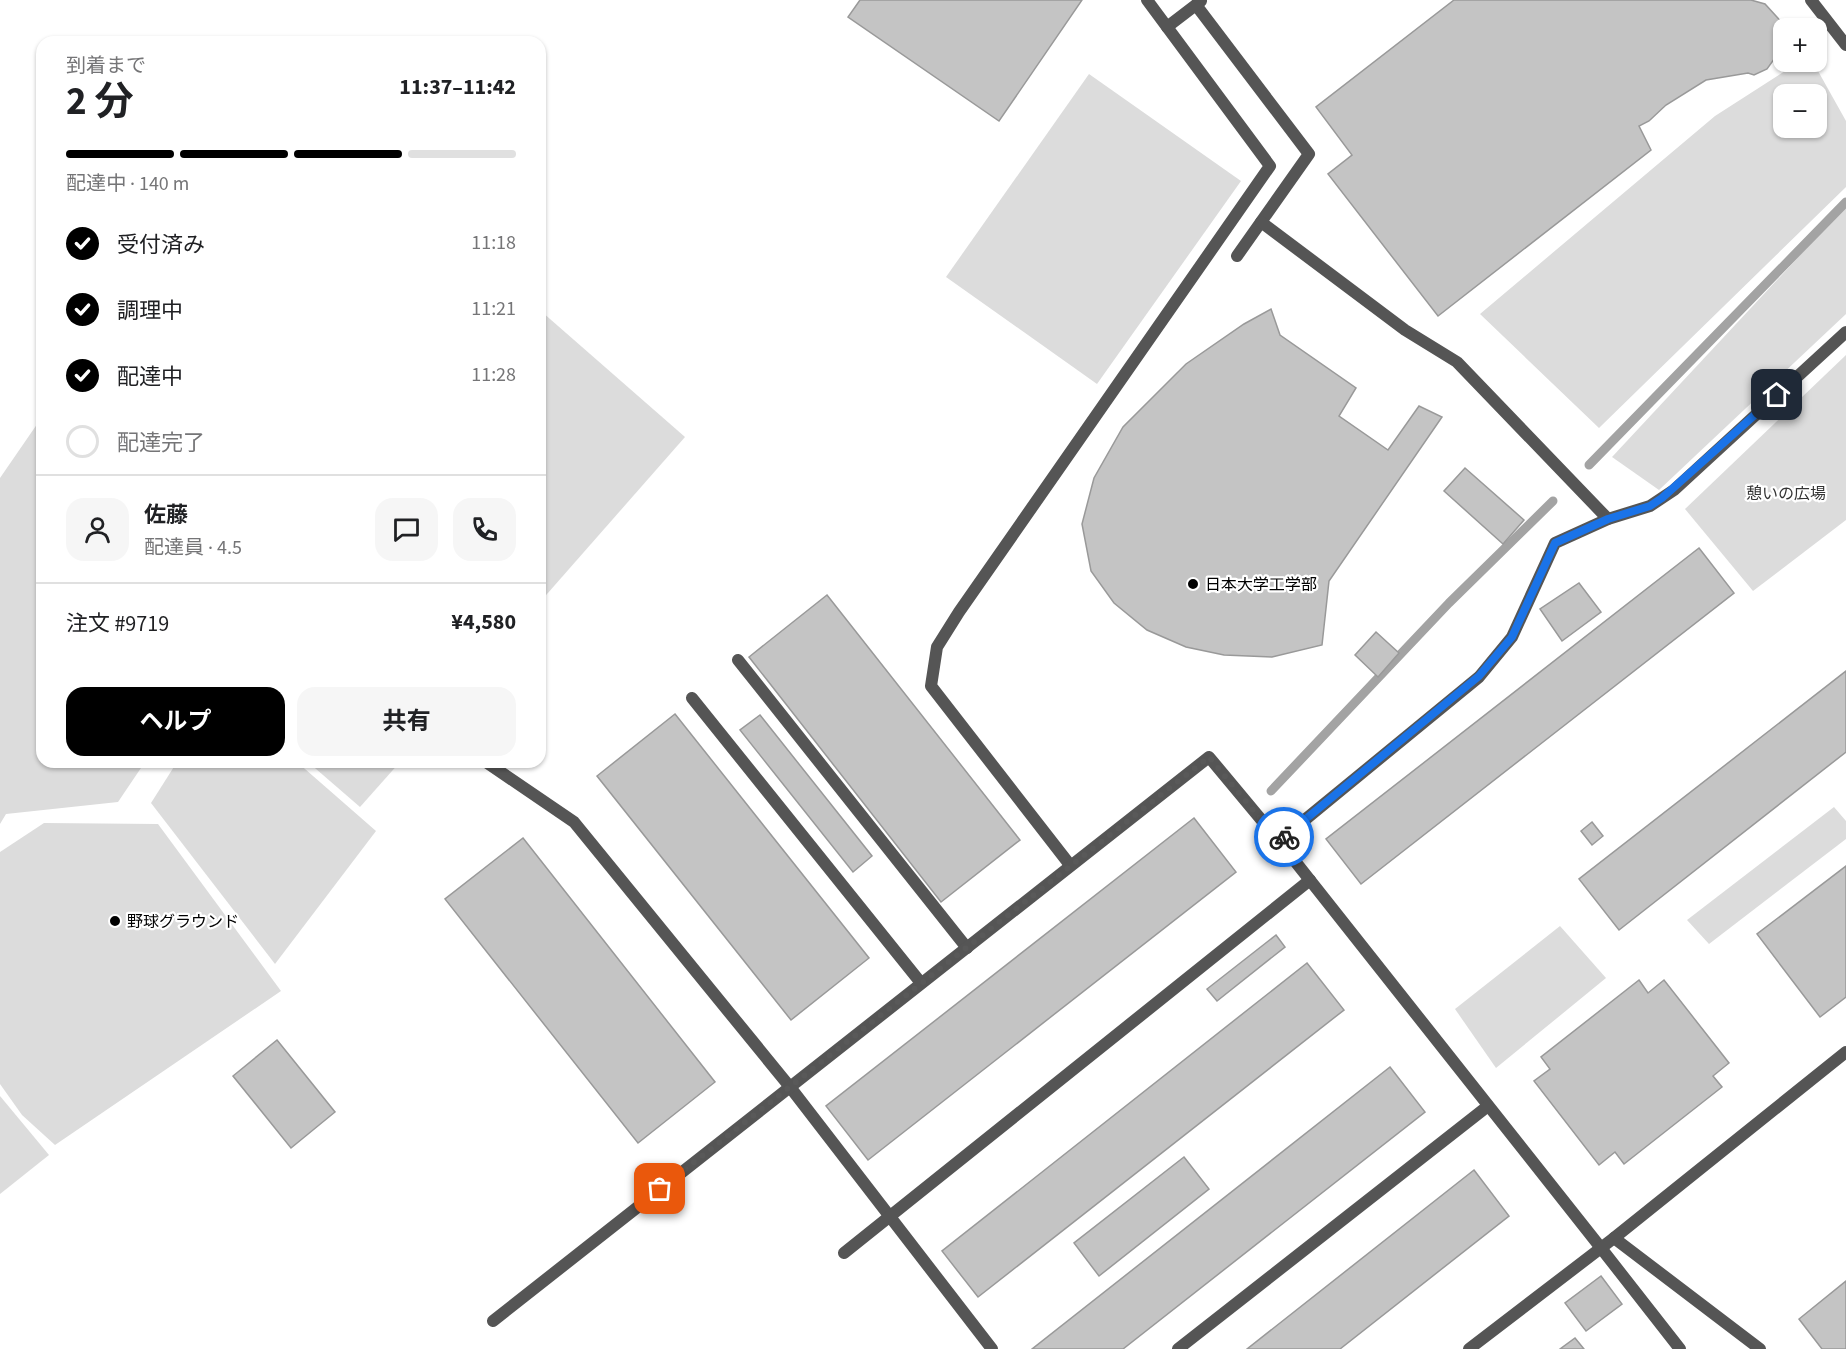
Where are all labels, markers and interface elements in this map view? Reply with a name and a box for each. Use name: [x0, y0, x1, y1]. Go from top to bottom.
map controls: [1773, 18, 1827, 138]
button: +: [1773, 18, 1827, 72]
text: 到着まで: [66, 52, 146, 80]
text: 11:37–11:42: [399, 71, 516, 103]
text: 2 分: [66, 74, 133, 130]
button: −: [1773, 84, 1827, 138]
text: 配達中 · 140 m: [66, 170, 189, 198]
icon: check: [66, 227, 99, 260]
text: 受付済み: [117, 229, 205, 261]
text: 11:18: [471, 229, 516, 257]
icon: check: [66, 293, 99, 326]
text: 調理中: [117, 295, 183, 327]
text: 11:21: [471, 295, 516, 323]
icon: check: [66, 359, 99, 392]
text: 配達中: [117, 361, 183, 393]
text: 11:28: [471, 361, 516, 389]
pin: [1751, 369, 1802, 420]
icon: home: [1760, 378, 1793, 411]
text: 配達完了: [117, 427, 205, 459]
park label: 憩いの広場: [1746, 483, 1826, 505]
button: person: [66, 498, 129, 561]
button: chat: [375, 498, 438, 561]
button: phone: [453, 498, 516, 561]
text: 佐藤: [144, 499, 188, 531]
text: 配達員 · 4.5: [144, 534, 242, 562]
place label: 日本大学工学部: [1205, 574, 1317, 596]
marker: 日本大学工学部: [1186, 577, 1200, 591]
text: ¥4,580: [451, 606, 516, 638]
text: 注文 #9719: [66, 608, 169, 640]
button: ヘルプ: [66, 687, 285, 756]
button: 共有: [297, 687, 516, 756]
courier: [1254, 807, 1314, 867]
icon: bike: [1268, 821, 1301, 854]
place label: 野球グラウンド: [127, 911, 239, 933]
marker: 野球グラウンド: [108, 914, 122, 928]
pin: [634, 1163, 685, 1214]
icon: bag: [643, 1172, 676, 1205]

